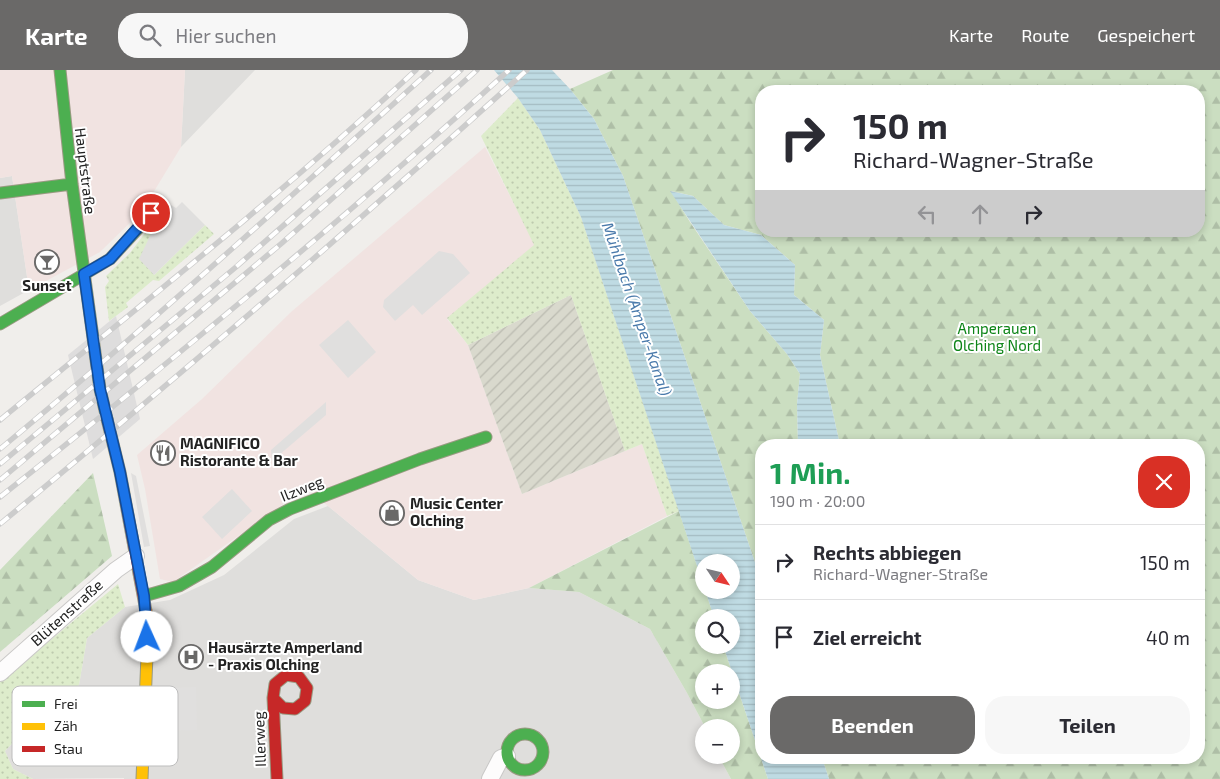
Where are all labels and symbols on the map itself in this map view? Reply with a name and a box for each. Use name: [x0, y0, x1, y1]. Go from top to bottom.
street label: Hauptstraße: [72, 127, 100, 215]
pin: [130, 192, 172, 234]
water label: Mühlbach (Amper-Kanal): [599, 219, 676, 399]
bar icon: Sunset: [34, 249, 60, 275]
place label: Sunset: [22, 276, 72, 294]
park label: Amperauen Olching Nord: [953, 319, 1041, 354]
place label: MAGNIFICO Ristorante & Bar: [180, 434, 298, 469]
restaurant icon: MAGNIFICO Ristorante & Bar: [150, 440, 176, 466]
street label: Ilzweg: [277, 471, 326, 505]
place label: Music Center Olching: [410, 494, 504, 529]
shop icon: Music Center Olching: [379, 500, 405, 526]
north arrow: [695, 554, 740, 599]
street label: Blütenstraße: [27, 575, 106, 649]
position arrow: [120, 610, 172, 662]
place label: Hausärzte Amperland - Praxis Olching: [208, 638, 362, 673]
hospital icon: Hausärzte Amperland - Praxis Olching: [178, 644, 204, 670]
legend: [12, 686, 178, 766]
text: Frei: [54, 695, 78, 712]
street label: Illerweg: [249, 710, 269, 767]
text: Zäh: [54, 717, 78, 734]
text: Stau: [54, 740, 83, 757]

